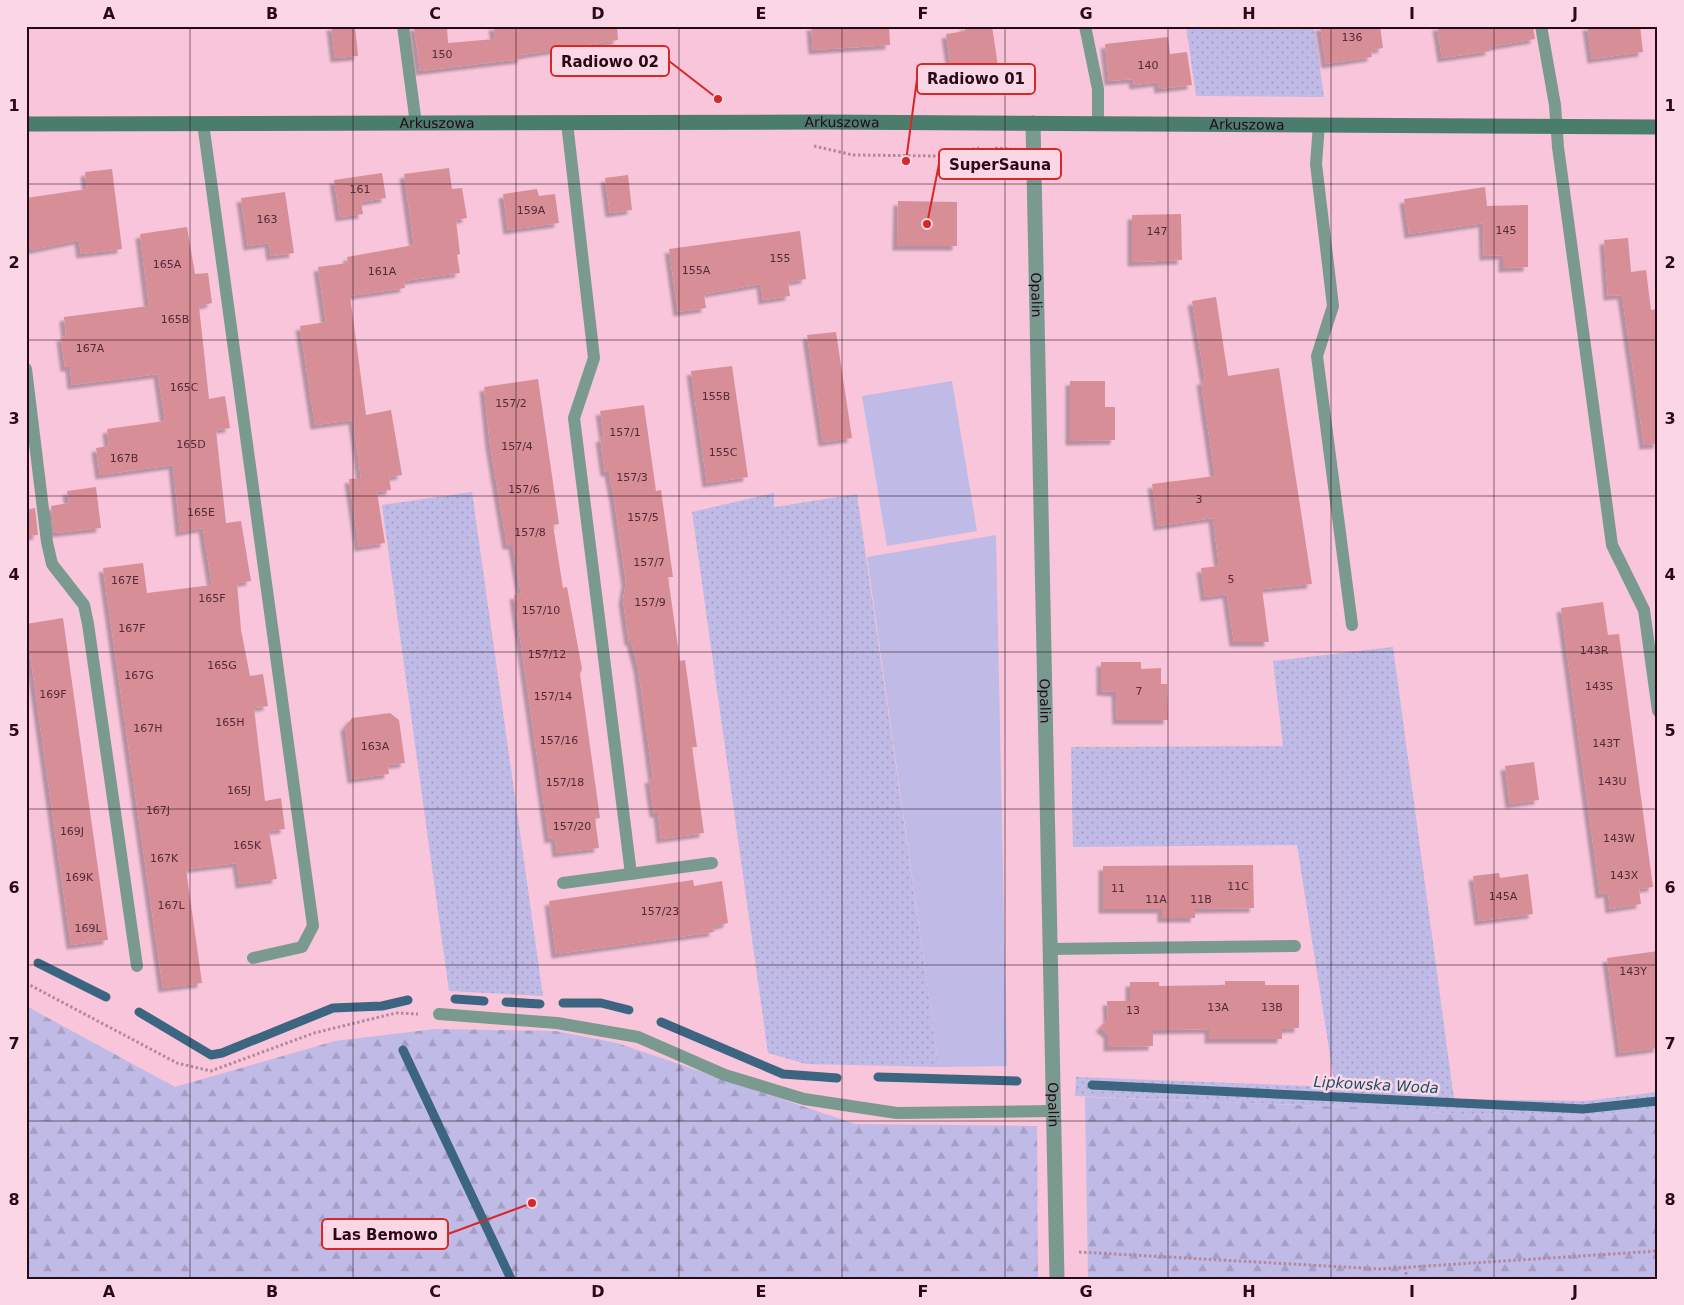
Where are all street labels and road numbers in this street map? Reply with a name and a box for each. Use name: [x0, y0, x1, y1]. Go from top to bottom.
street label: Arkuszowa: [804, 114, 880, 130]
street label: Arkuszowa: [399, 115, 475, 131]
street label: Arkuszowa: [1209, 116, 1285, 133]
street label: Opalin: [1028, 272, 1045, 318]
street label: Opalin: [1037, 678, 1053, 724]
street label: Opalin: [1045, 1082, 1062, 1128]

